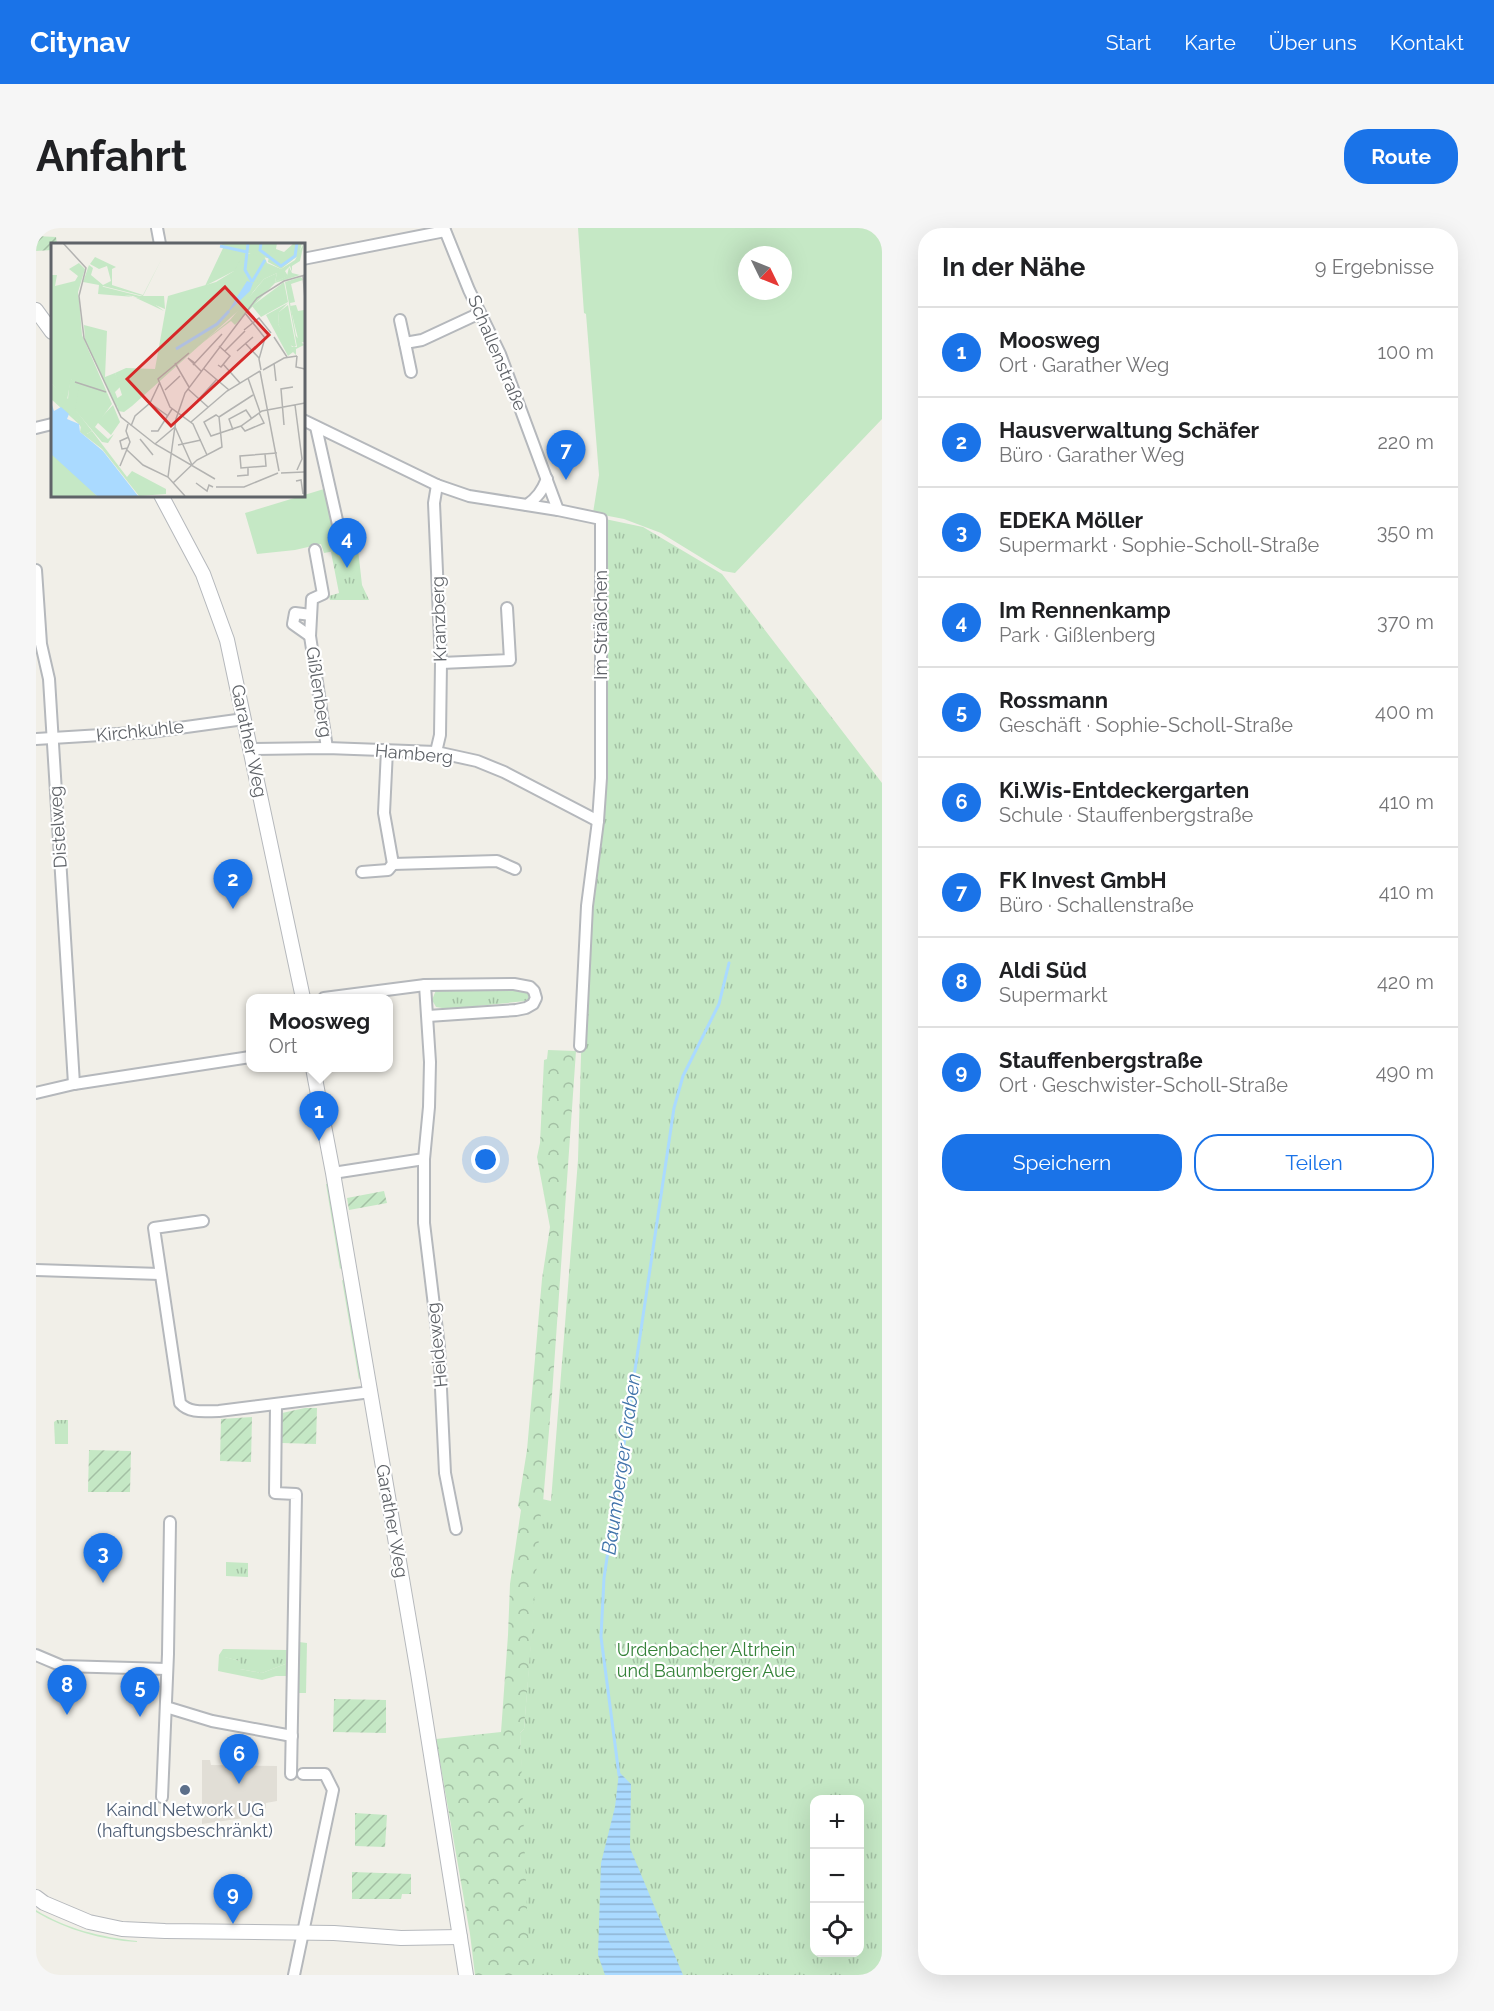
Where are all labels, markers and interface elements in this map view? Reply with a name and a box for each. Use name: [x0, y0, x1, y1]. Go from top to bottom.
text: Citynav: [30, 26, 130, 59]
text: Start: [1106, 30, 1151, 55]
text: Karte: [1184, 30, 1236, 55]
text: Über uns: [1269, 30, 1357, 55]
text: Kontakt: [1390, 30, 1464, 55]
button: Route: [1344, 129, 1458, 184]
text: Anfahrt: [36, 132, 187, 181]
inset map: [51, 243, 304, 496]
north arrow: [738, 246, 792, 300]
text: In der Nähe: [942, 252, 1085, 282]
text: 9 Ergebnisse: [1315, 255, 1434, 279]
street label: Schallenstraße: [464, 292, 531, 414]
text: Moosweg: [999, 327, 1100, 353]
text: 1: [957, 340, 966, 364]
text: 100 m: [1377, 340, 1434, 364]
text: Ort · Garather Weg: [999, 353, 1169, 377]
text: Hausverwaltung Schäfer: [999, 417, 1259, 443]
pin: 7: [546, 430, 586, 480]
text: 2: [956, 430, 967, 454]
text: 220 m: [1377, 430, 1434, 454]
text: Büro · Garather Weg: [999, 443, 1185, 467]
text: EDEKA Möller: [999, 507, 1143, 533]
pin: 4: [328, 518, 366, 568]
text: 3: [956, 520, 967, 544]
text: 350 m: [1377, 520, 1434, 544]
text: Supermarkt · Sophie-Scholl-Straße: [999, 533, 1319, 557]
street label: Im Sträßchen: [590, 570, 611, 680]
street label: Kranzberg: [427, 576, 450, 662]
text: Im Rennenkamp: [999, 597, 1171, 623]
text: 4: [956, 610, 967, 634]
text: 370 m: [1377, 610, 1434, 634]
text: Park · Gißlenberg: [999, 623, 1156, 647]
street label: Gißlenberg: [302, 645, 337, 739]
street label: Garather Weg: [227, 682, 272, 799]
text: Rossmann: [999, 687, 1108, 713]
text: 5: [956, 700, 967, 724]
text: 400 m: [1375, 700, 1434, 724]
text: Geschäft · Sophie-Scholl-Straße: [999, 713, 1293, 737]
street label: Kirchkuhle: [95, 715, 185, 746]
street label: Hamberg: [374, 740, 454, 767]
text: Ki.Wis-Entdeckergarten: [999, 777, 1249, 803]
street label: Distelweg: [44, 785, 71, 869]
text: 6: [955, 790, 968, 814]
text: 410 m: [1379, 790, 1434, 814]
text: Schule · Stauffenbergstraße: [999, 803, 1253, 827]
pin: 2: [214, 860, 252, 909]
text: FK Invest GmbH: [999, 867, 1167, 893]
text: 7: [956, 880, 967, 904]
text: 410 m: [1379, 880, 1434, 904]
text: Büro · Schallenstraße: [999, 893, 1194, 917]
text: Aldi Süd: [999, 957, 1087, 983]
text: 8: [955, 970, 968, 994]
text: 420 m: [1377, 970, 1434, 994]
text: Supermarkt: [999, 983, 1108, 1007]
popup: [246, 994, 393, 1072]
text: Moosweg: [269, 1008, 370, 1034]
text: Ort: [269, 1034, 298, 1058]
text: Stauffenbergstraße: [999, 1047, 1203, 1073]
text: 9: [956, 1060, 967, 1084]
text: 490 m: [1376, 1060, 1434, 1084]
text: Ort · Geschwister-Scholl-Straße: [999, 1073, 1288, 1097]
pin: 1: [300, 1092, 338, 1141]
button: Speichern: [942, 1134, 1182, 1191]
button: Teilen: [1194, 1134, 1434, 1191]
your location: [471, 1145, 500, 1174]
street label: Heideweg: [422, 1302, 451, 1388]
water label: Baumberger Graben: [596, 1372, 646, 1556]
street label: Garather Weg: [372, 1462, 413, 1579]
pin: 3: [84, 1534, 122, 1583]
park label: Urdenbacher Altrhein und Baumberger Aue: [617, 1639, 796, 1681]
pin: 8: [48, 1666, 87, 1715]
pin: 5: [120, 1668, 160, 1717]
pin: 6: [220, 1734, 258, 1784]
marker: Kaindl Network UG (haftungsbeschränkt): [178, 1783, 192, 1797]
map controls: [810, 1795, 864, 1957]
button: +: [810, 1795, 864, 1849]
place label: Kaindl Network UG (haftungsbeschränkt): [97, 1799, 273, 1841]
button: −: [810, 1849, 864, 1903]
pin: 9: [214, 1874, 252, 1924]
button: locate: [810, 1903, 864, 1957]

